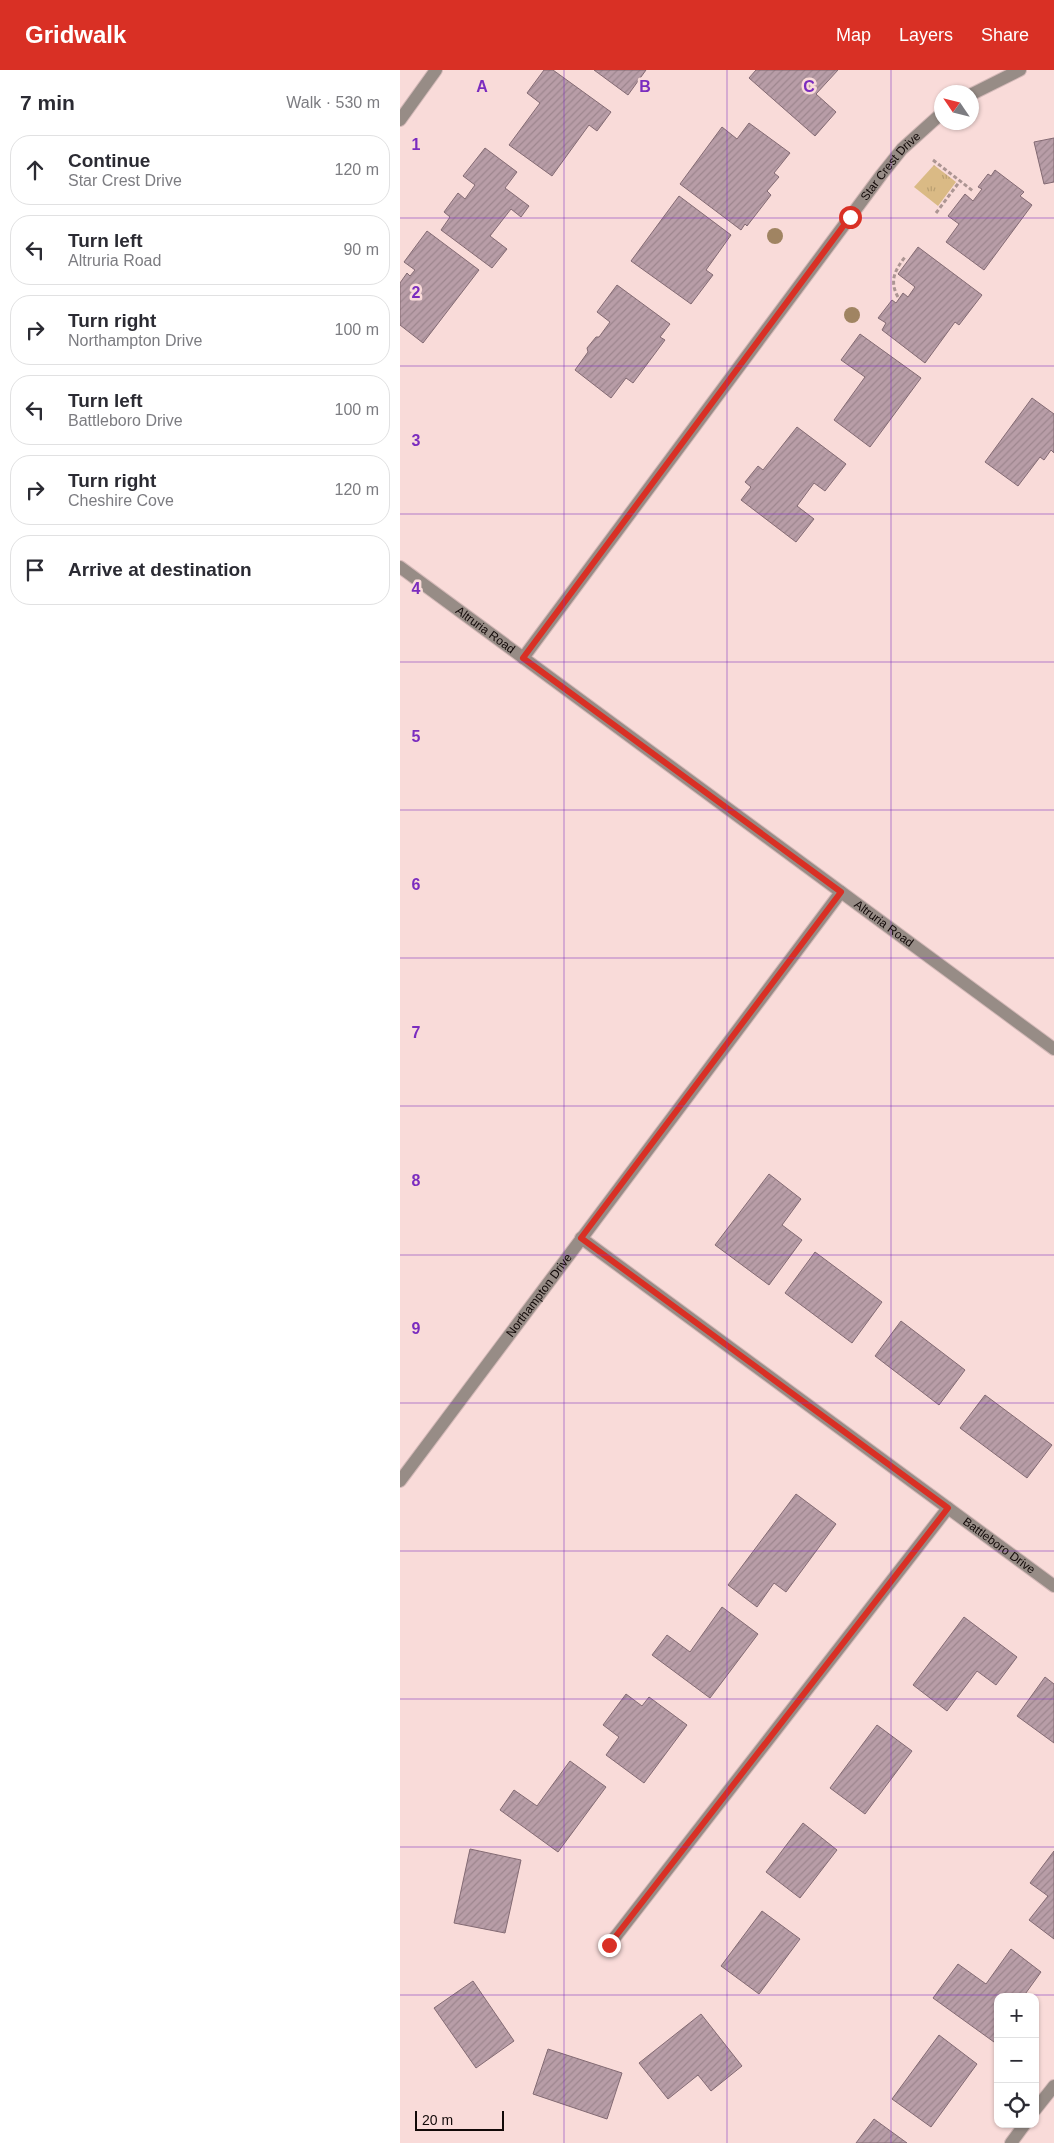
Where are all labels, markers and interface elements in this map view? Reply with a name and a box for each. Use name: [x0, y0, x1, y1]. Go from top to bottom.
text: Gridwalk: [25, 21, 126, 48]
text: Map: [836, 25, 871, 45]
text: Layers: [899, 25, 953, 45]
text: Share: [981, 25, 1029, 45]
text: A: [476, 78, 488, 95]
text: B: [639, 78, 651, 95]
text: C: [803, 78, 815, 95]
north arrow: [934, 85, 979, 130]
text: 7 min: [20, 91, 75, 114]
text: Walk · 530 m: [286, 94, 380, 111]
street label: Star Crest Drive: [858, 129, 923, 203]
text: 1: [412, 136, 421, 153]
text: Continue: [68, 150, 150, 171]
icon: ahead: [21, 156, 49, 184]
text: 120 m: [335, 161, 379, 178]
text: Star Crest Drive: [68, 172, 182, 189]
route start: [839, 206, 862, 229]
text: Turn left: [68, 230, 143, 251]
icon: left: [21, 236, 49, 264]
text: 90 m: [343, 241, 379, 258]
text: Altruria Road: [68, 252, 161, 269]
text: 2: [412, 284, 421, 301]
text: Turn right: [68, 310, 156, 331]
icon: right: [21, 316, 49, 344]
text: 100 m: [335, 321, 379, 338]
text: Northampton Drive: [68, 332, 202, 349]
text: Turn left: [68, 390, 143, 411]
icon: left: [21, 396, 49, 424]
text: 100 m: [335, 401, 379, 418]
text: Battleboro Drive: [68, 412, 183, 429]
text: 3: [412, 432, 421, 449]
text: Turn right: [68, 470, 156, 491]
icon: right: [21, 476, 49, 504]
text: 120 m: [335, 481, 379, 498]
text: Cheshire Cove: [68, 492, 174, 509]
icon: arrive: [21, 556, 49, 584]
text: Arrive at destination: [68, 559, 252, 580]
text: 4: [412, 580, 421, 597]
street label: Altruria Road: [453, 603, 518, 656]
text: 5: [412, 728, 421, 745]
text: 6: [412, 876, 421, 893]
street label: Altruria Road: [851, 897, 916, 950]
text: 7: [412, 1024, 421, 1041]
text: 8: [412, 1172, 421, 1189]
street label: Northampton Drive: [503, 1250, 575, 1340]
text: 9: [412, 1320, 421, 1337]
street label: Battleboro Drive: [960, 1514, 1038, 1577]
route end: [598, 1934, 621, 1957]
map controls: [994, 1993, 1039, 2128]
button: +: [994, 1993, 1039, 2038]
button: −: [994, 2038, 1039, 2083]
button: locate: [994, 2083, 1039, 2128]
scale bar: [415, 2108, 504, 2131]
text: 20 m: [422, 2112, 453, 2128]

